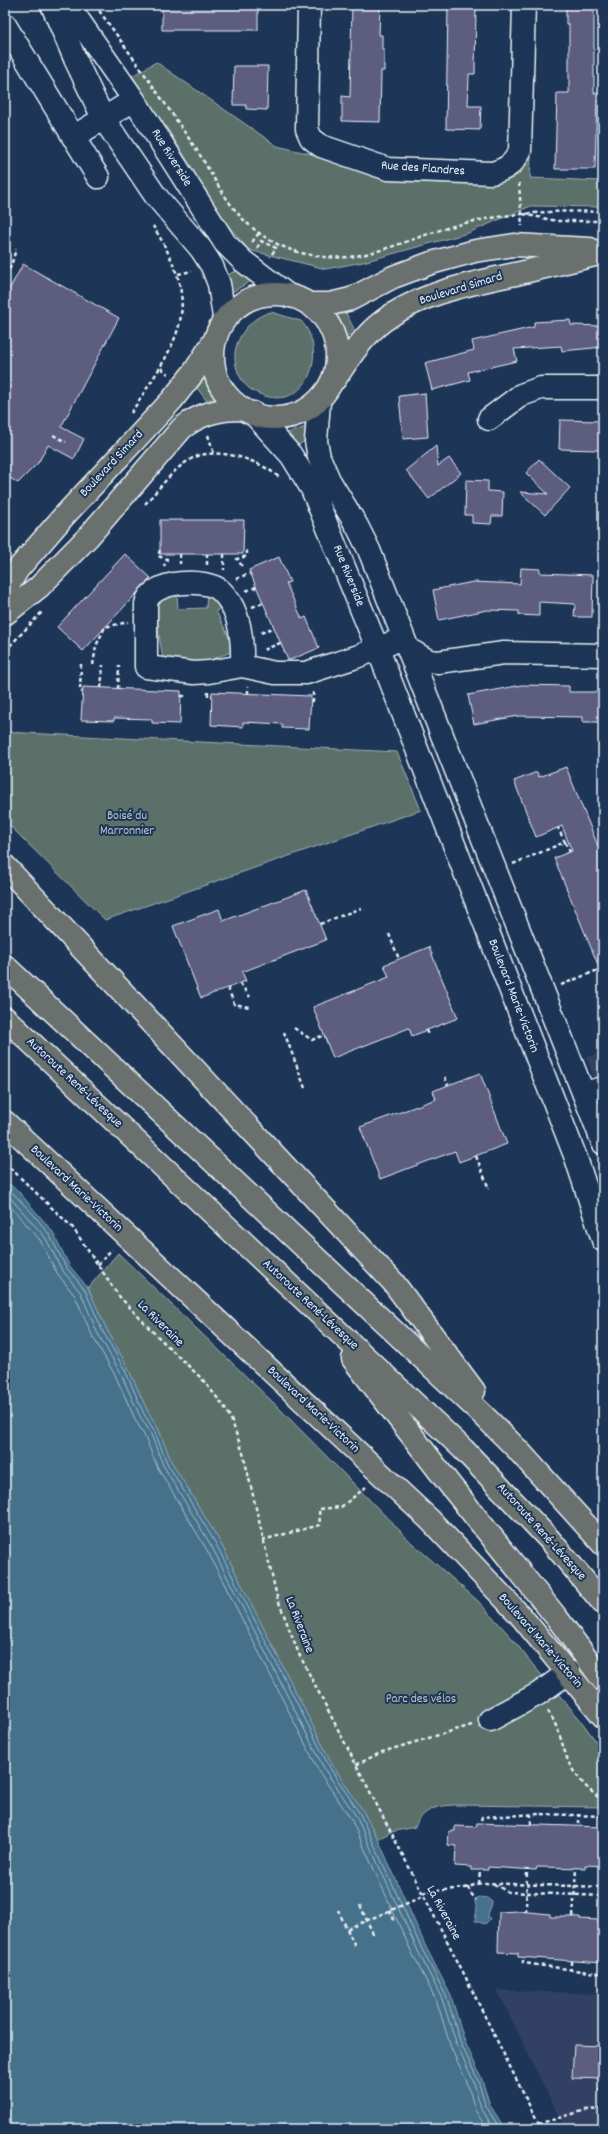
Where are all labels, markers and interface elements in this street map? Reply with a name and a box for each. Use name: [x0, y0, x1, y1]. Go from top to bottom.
street label: Rue Riverside: [146, 125, 196, 191]
street label: Rue des Flandres: [380, 157, 466, 181]
street label: Boulevard Simard: [417, 267, 505, 311]
street label: Boulevard Simard: [76, 426, 148, 502]
street label: Rue Riverside: [327, 542, 369, 610]
park label: Boisé du Marronnier: [100, 807, 154, 841]
street label: Boulevard Marie-Victorin: [483, 936, 543, 1056]
street label: Autoroute René-Lévesque: [22, 1033, 127, 1133]
street label: Boulevard Marie-Victorin: [25, 1141, 127, 1237]
street label: Autoroute René-Lévesque: [258, 1255, 363, 1355]
street label: La Riveraine: [132, 1296, 188, 1352]
street label: Boulevard Marie-Victorin: [262, 1362, 364, 1458]
street label: Autoroute René-Lévesque: [492, 1479, 590, 1585]
street label: Boulevard Marie-Victorin: [493, 1589, 587, 1693]
street label: La Riveraine: [280, 1594, 319, 1656]
park label: Parc des vélos: [386, 1690, 456, 1709]
street label: La Riveraine: [421, 1882, 465, 1944]

